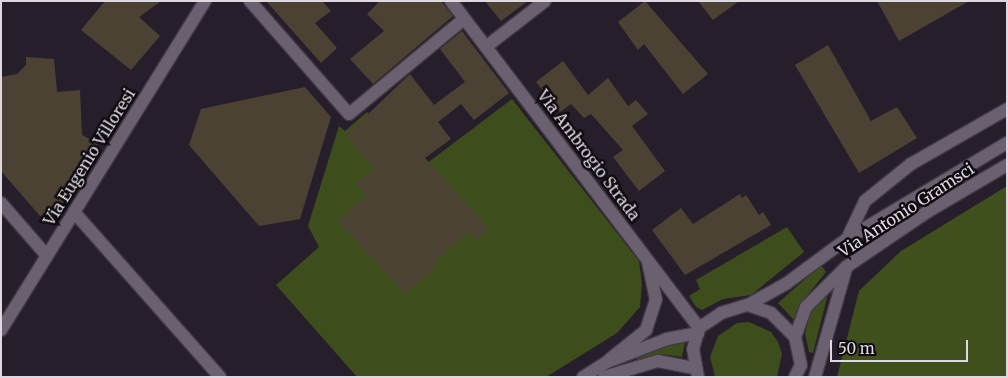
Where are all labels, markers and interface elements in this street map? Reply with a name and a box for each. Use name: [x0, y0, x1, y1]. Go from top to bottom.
street label: Via Eugenio Villoresi: [39, 85, 139, 229]
street label: Via Ambrogio Strada: [534, 86, 644, 224]
street label: Via Antonio Gramsci: [835, 159, 977, 261]
scale bar: [833, 330, 970, 362]
text: 50 m: [838, 339, 875, 358]

